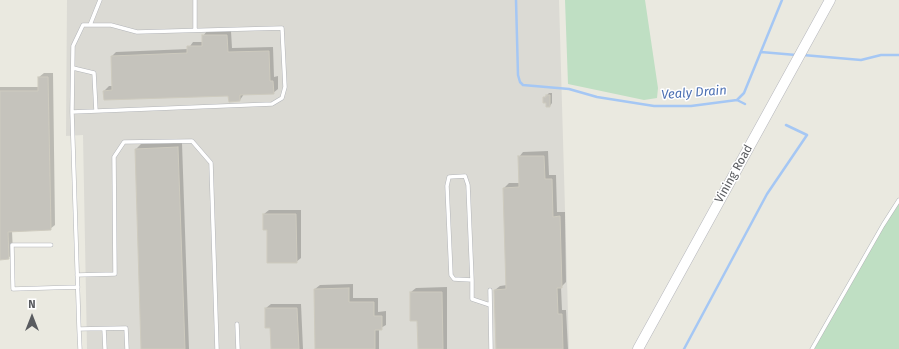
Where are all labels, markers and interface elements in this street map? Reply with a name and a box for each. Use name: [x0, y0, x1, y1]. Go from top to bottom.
water label: Vealy Drain: [661, 83, 727, 103]
street label: Vining Road: [712, 142, 756, 206]
north arrow: [12, 297, 52, 337]
text: N: [28, 298, 36, 311]

